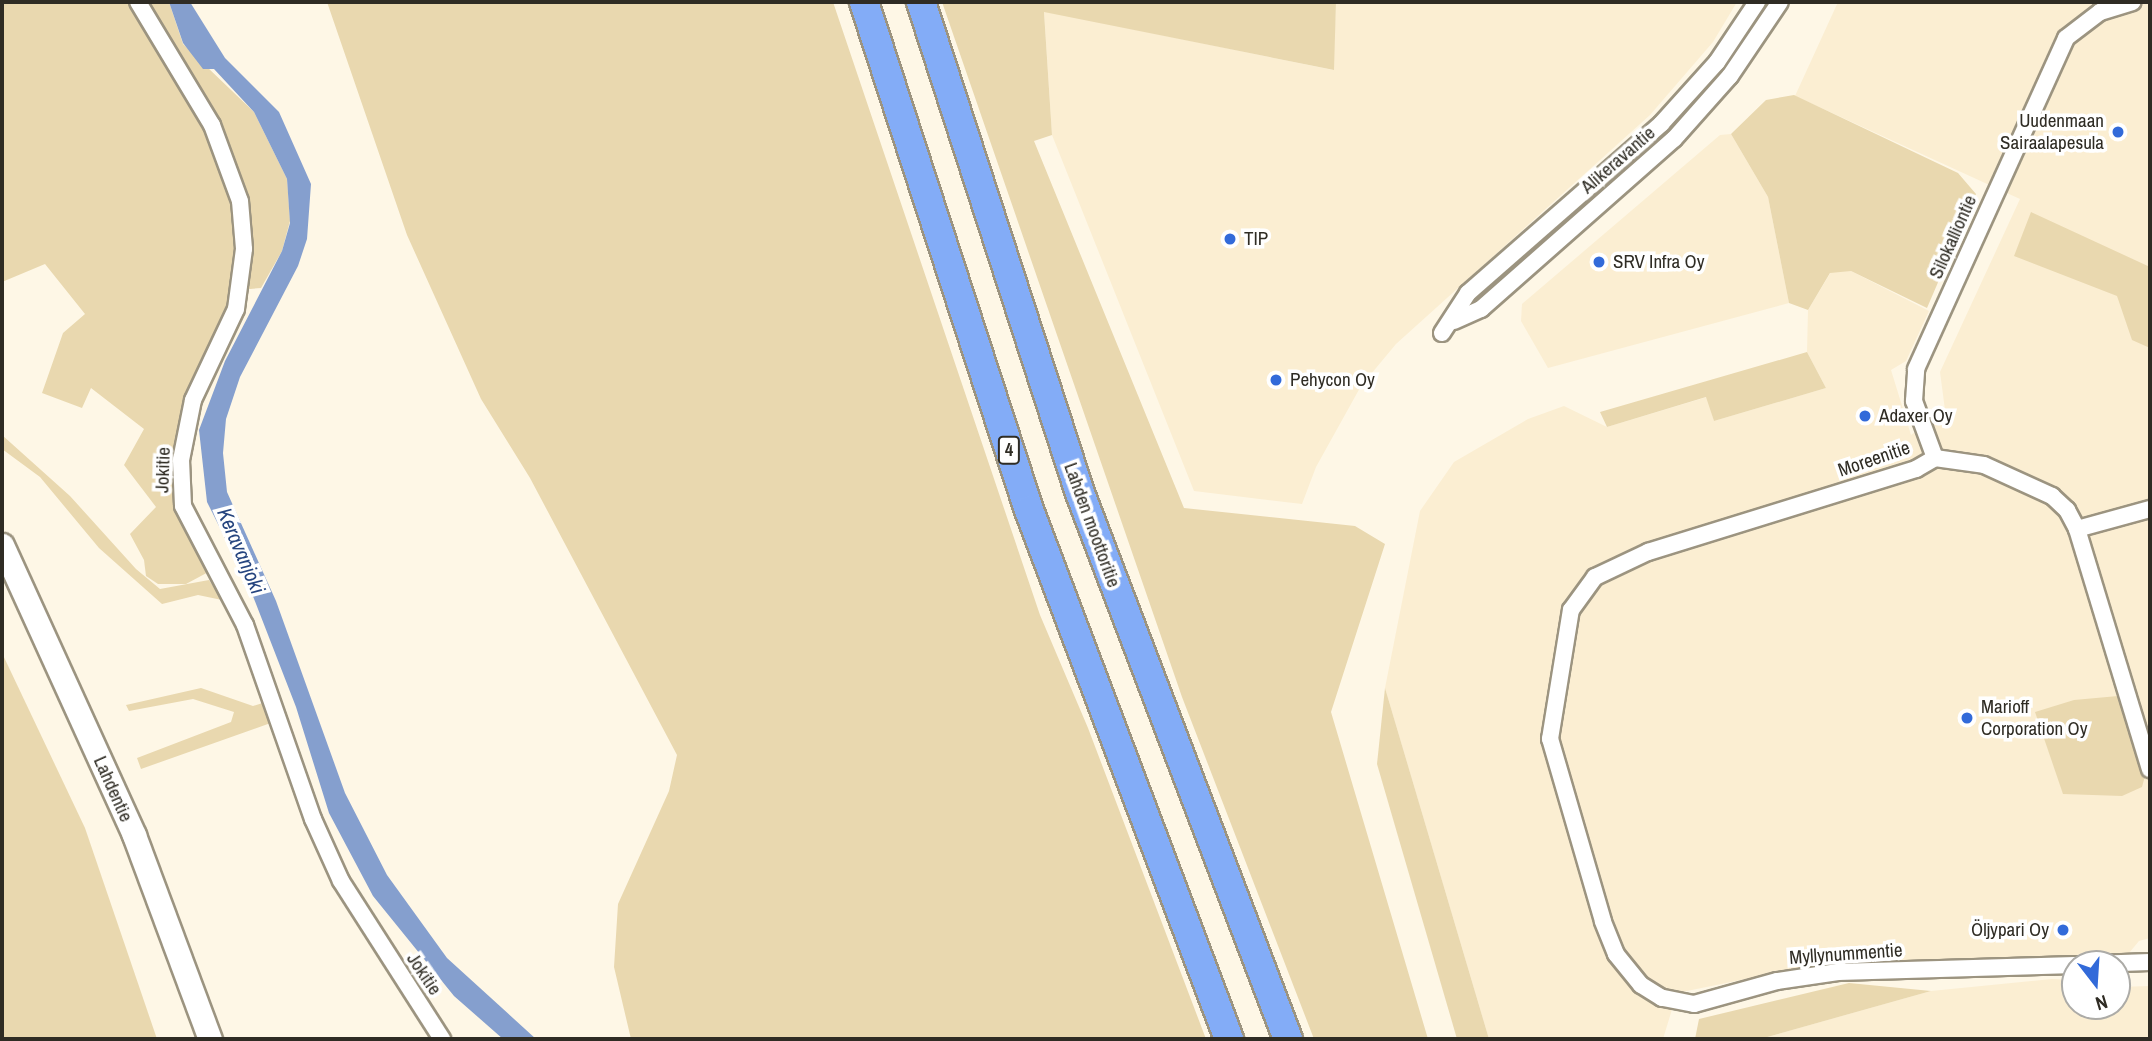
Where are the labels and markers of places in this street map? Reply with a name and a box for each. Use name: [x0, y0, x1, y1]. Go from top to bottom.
place label: Uudenmaan Sairaalapesula: [2000, 110, 2104, 154]
marker: Uudenmaan Sairaalapesula: [2110, 124, 2126, 140]
place label: TIP: [1244, 228, 1268, 250]
marker: TIP: [1222, 231, 1238, 247]
place label: SRV Infra Oy: [1613, 251, 1705, 273]
marker: SRV Infra Oy: [1591, 254, 1607, 270]
place label: Pehycon Oy: [1290, 369, 1375, 391]
marker: Pehycon Oy: [1268, 372, 1284, 388]
place label: Adaxer Oy: [1879, 405, 1953, 427]
marker: Adaxer Oy: [1857, 408, 1873, 424]
place label: Marioff Corporation Oy: [1981, 696, 2088, 740]
marker: Marioff Corporation Oy: [1959, 710, 1975, 726]
place label: Öljypari Oy: [1971, 919, 2049, 941]
marker: Öljypari Oy: [2055, 922, 2071, 938]

